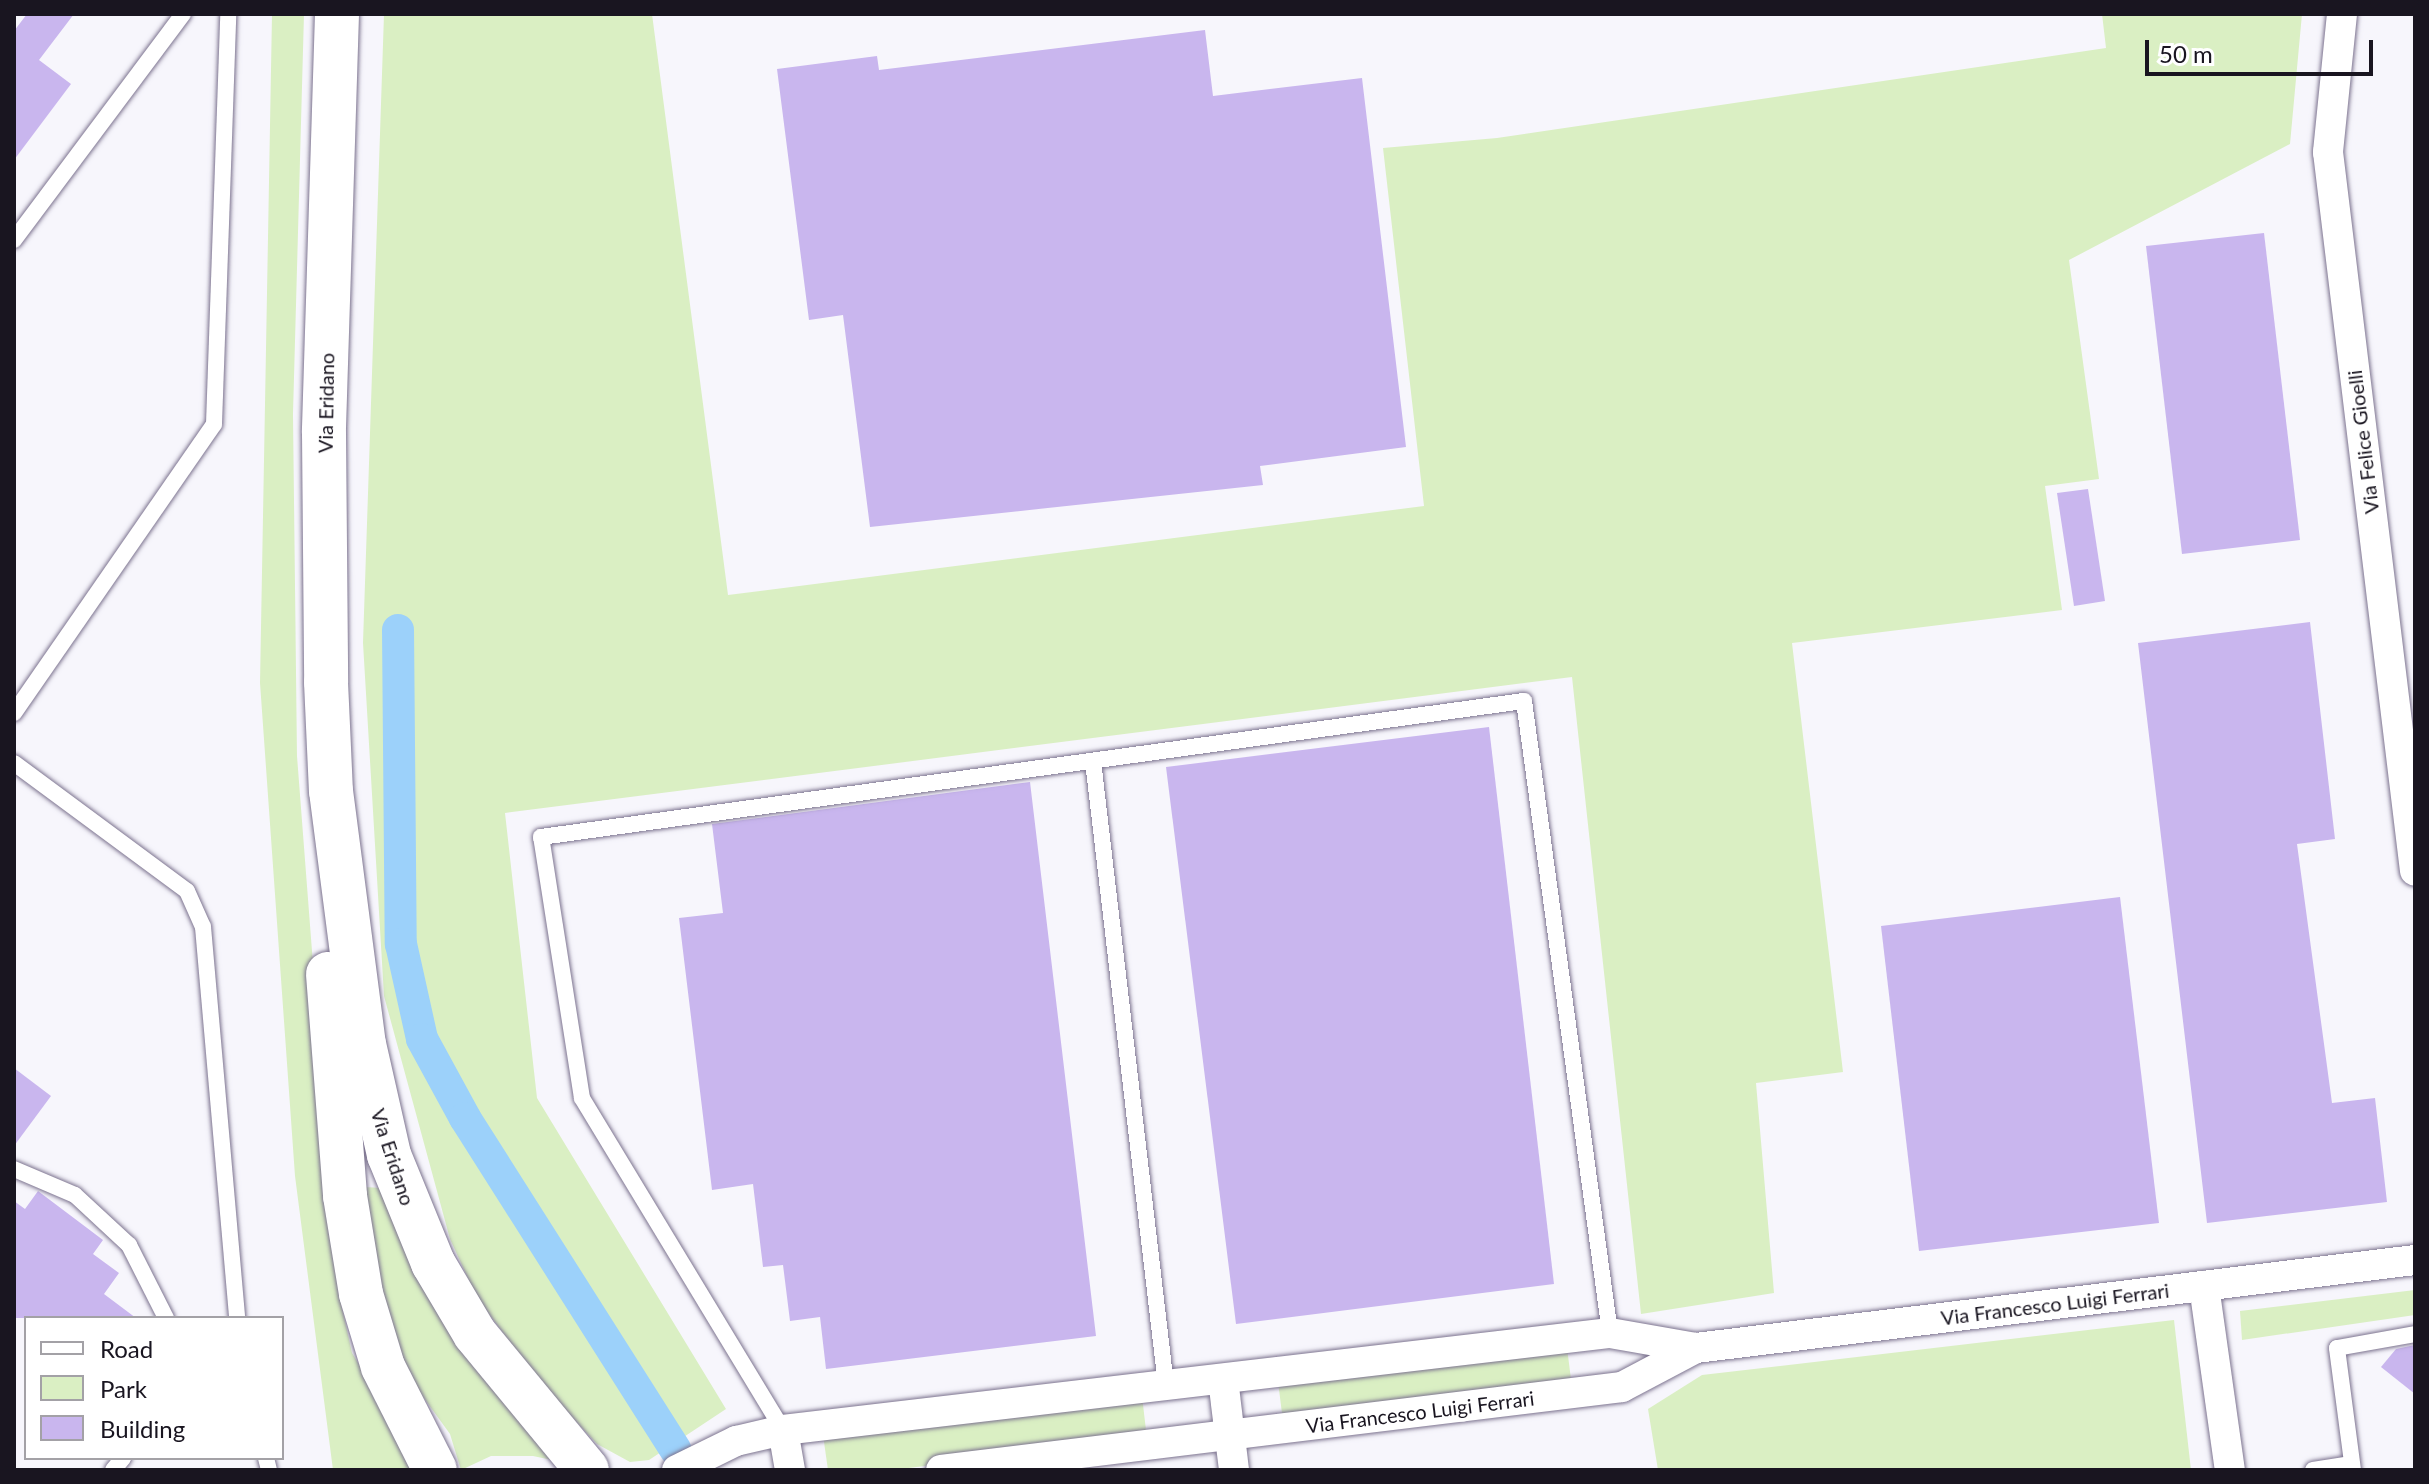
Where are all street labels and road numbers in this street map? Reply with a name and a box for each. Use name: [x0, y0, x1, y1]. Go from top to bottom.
street label: Via Eridano: [313, 353, 339, 453]
street label: Via Felice Gioelli: [2342, 369, 2384, 515]
street label: Via Eridano: [366, 1106, 420, 1208]
street label: Via Francesco Luigi Ferrari: [1939, 1278, 2171, 1330]
street label: Via Francesco Luigi Ferrari: [1304, 1386, 1536, 1438]

